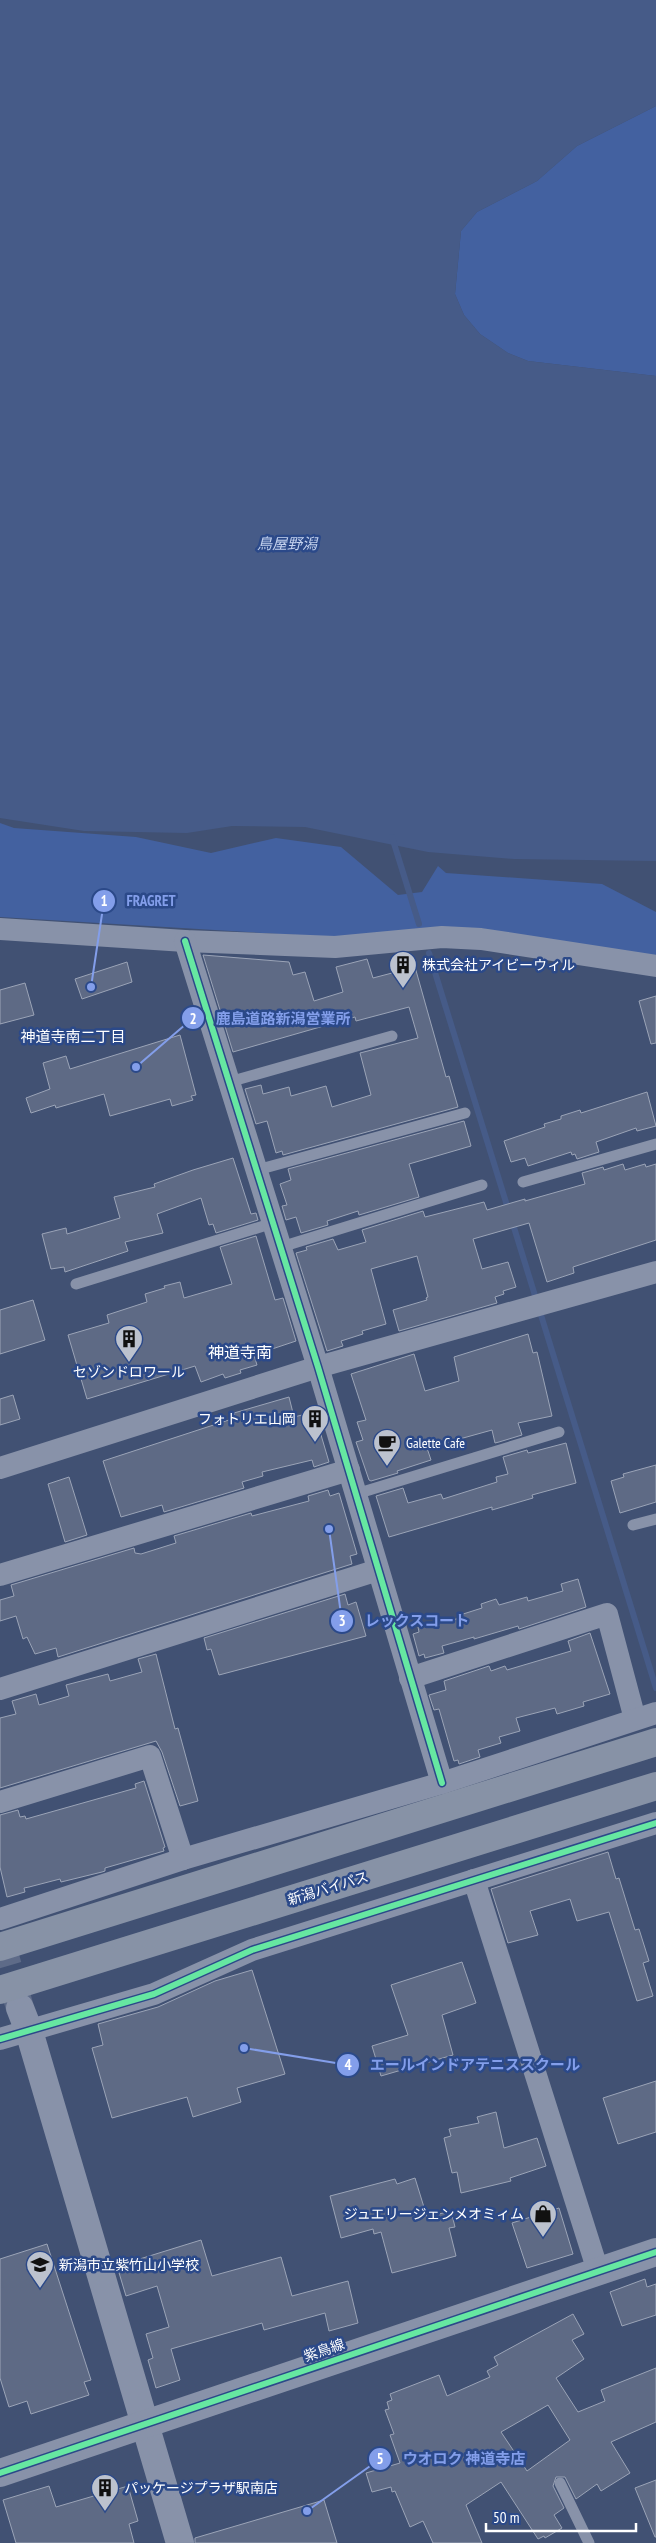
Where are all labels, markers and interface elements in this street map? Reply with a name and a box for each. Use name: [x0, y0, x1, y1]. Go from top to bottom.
water label: 鳥屋野潟: [257, 534, 319, 553]
callout: FRAGRET: [91, 886, 186, 916]
text: 1: [100, 891, 108, 910]
text: FRAGRET: [126, 891, 176, 910]
building icon: 株式会社アイビーウィル: [388, 950, 418, 989]
place label: 株式会社アイビーウィル: [422, 956, 575, 974]
callout: 鹿島道路新潟営業所: [181, 1003, 361, 1033]
text: 2: [189, 1009, 197, 1028]
text: 鹿島道路新潟営業所: [215, 1009, 351, 1028]
district label: 神道寺南二丁目: [20, 1027, 126, 1046]
building icon: セゾンドロワール: [114, 1324, 144, 1363]
district label: 神道寺南: [208, 1342, 272, 1362]
place label: セゾンドロワール: [73, 1363, 185, 1381]
building icon: フォトリエ山岡: [300, 1404, 330, 1443]
place label: フォトリエ山岡: [198, 1410, 296, 1428]
cafe icon: Galette Cafe: [372, 1428, 402, 1467]
place label: Galette Cafe: [406, 1434, 465, 1452]
callout: レックスコート: [329, 1606, 479, 1636]
text: 3: [338, 1611, 346, 1630]
text: レックスコート: [365, 1611, 469, 1630]
street label: 新潟バイパス: [285, 1867, 371, 1909]
callout: エールインドアテニススクール: [335, 2050, 590, 2080]
text: 4: [344, 2055, 352, 2074]
text: エールインドアテニススクール: [370, 2055, 580, 2074]
shop icon: ジュエリージェンメオミィム: [528, 2199, 558, 2238]
place label: ジュエリージェンメオミィム: [344, 2205, 524, 2223]
school or university icon: 新潟市立紫竹山小学校: [25, 2250, 55, 2289]
place label: 新潟市立紫竹山小学校: [59, 2256, 199, 2274]
street label: 紫鳥線: [301, 2335, 347, 2365]
callout: ウオロク 神道寺店: [368, 2444, 536, 2474]
text: 5: [376, 2449, 384, 2468]
text: ウオロク 神道寺店: [402, 2449, 526, 2468]
building icon: パッケージプラザ駅南店: [90, 2473, 120, 2512]
place label: パッケージプラザ駅南店: [124, 2479, 278, 2497]
scale bar: [486, 2500, 636, 2532]
text: 50 m: [493, 2508, 519, 2527]

